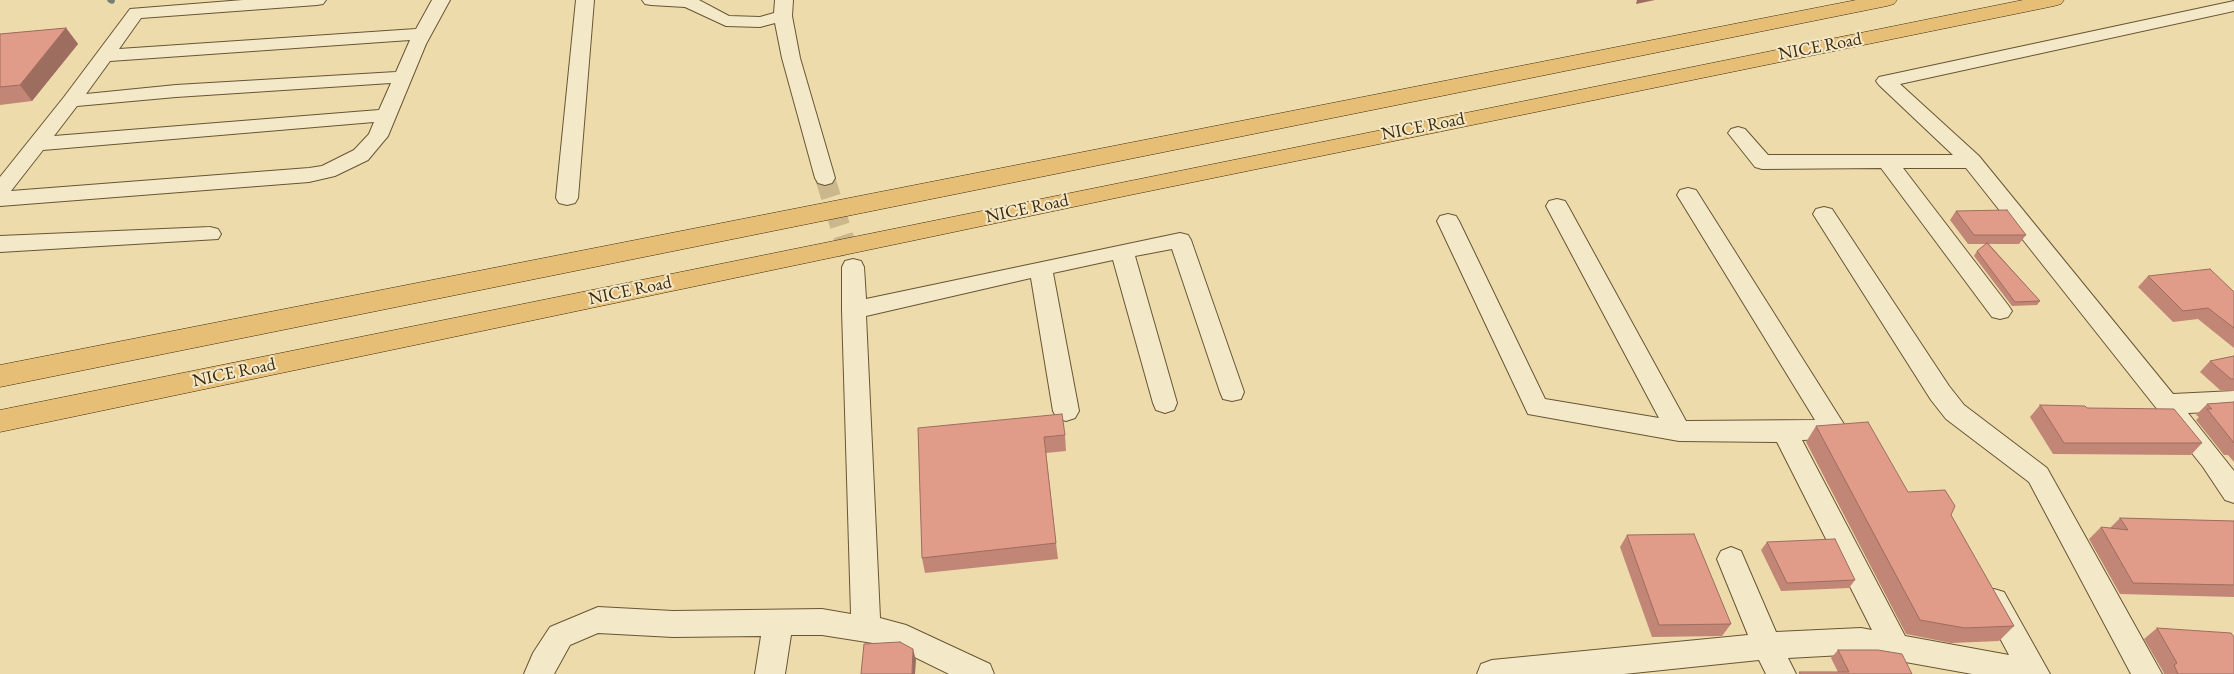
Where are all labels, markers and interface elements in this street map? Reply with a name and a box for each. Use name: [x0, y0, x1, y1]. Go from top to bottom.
street label: NICE Road: [1776, 28, 1864, 66]
street label: NICE Road: [1379, 108, 1467, 146]
street label: NICE Road: [983, 190, 1071, 228]
street label: NICE Road: [586, 272, 674, 310]
street label: NICE Road: [190, 354, 278, 392]

